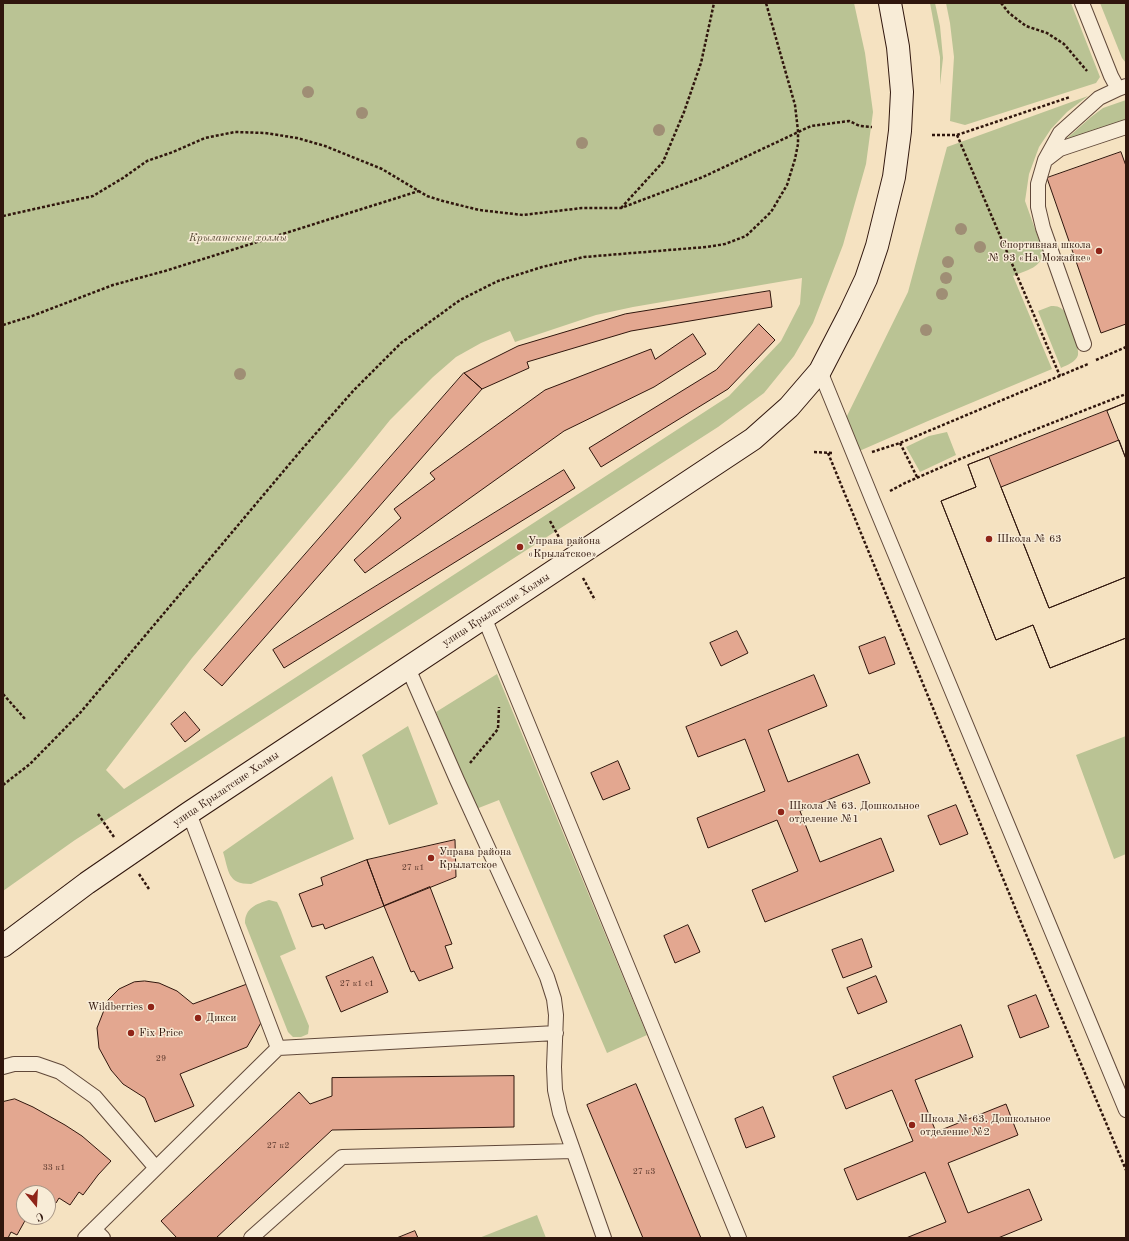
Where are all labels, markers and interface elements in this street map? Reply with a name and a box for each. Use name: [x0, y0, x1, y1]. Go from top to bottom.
park label: Крылатские холмы: [189, 231, 287, 245]
place label: Спортивная школа № 93 «На Можайке»: [988, 238, 1091, 264]
marker: Спортивная школа № 93 «На Можайке»: [1094, 246, 1104, 256]
place label: Школа № 63: [997, 532, 1062, 546]
place label: Управа района «Крылатское»: [528, 534, 600, 560]
marker: Школа № 63: [984, 534, 994, 544]
marker: Управа района «Крылатское»: [515, 542, 525, 552]
street label: улица Крылатские Холмы: [440, 570, 552, 650]
street label: улица Крылатские Холмы: [170, 749, 282, 829]
place label: Школа № 63. Дошкольное отделение №1: [789, 799, 920, 825]
marker: Школа № 63. Дошкольное отделение №1: [776, 807, 786, 817]
place label: Управа района Крылатское: [439, 845, 511, 871]
marker: Управа района Крылатское: [426, 853, 436, 863]
house number: 27 к1: [402, 863, 424, 873]
house number: 27 к1 с1: [340, 979, 374, 989]
place label: Wildberries: [88, 1000, 143, 1014]
marker: Wildberries: [146, 1002, 156, 1012]
place label: Дикси: [206, 1011, 236, 1025]
marker: Дикси: [193, 1013, 203, 1023]
place label: Fix Price: [139, 1026, 183, 1040]
marker: Fix Price: [126, 1028, 136, 1038]
house number: 29: [156, 1054, 166, 1064]
place label: Школа № 63. Дошкольное отделение №2: [920, 1112, 1051, 1138]
marker: Школа № 63. Дошкольное отделение №2: [907, 1120, 917, 1130]
house number: 27 к2: [267, 1141, 289, 1151]
house number: 33 к1: [43, 1163, 65, 1173]
house number: 27 к3: [633, 1167, 655, 1177]
north arrow: [16, 1185, 56, 1225]
text: С: [34, 1210, 45, 1222]

